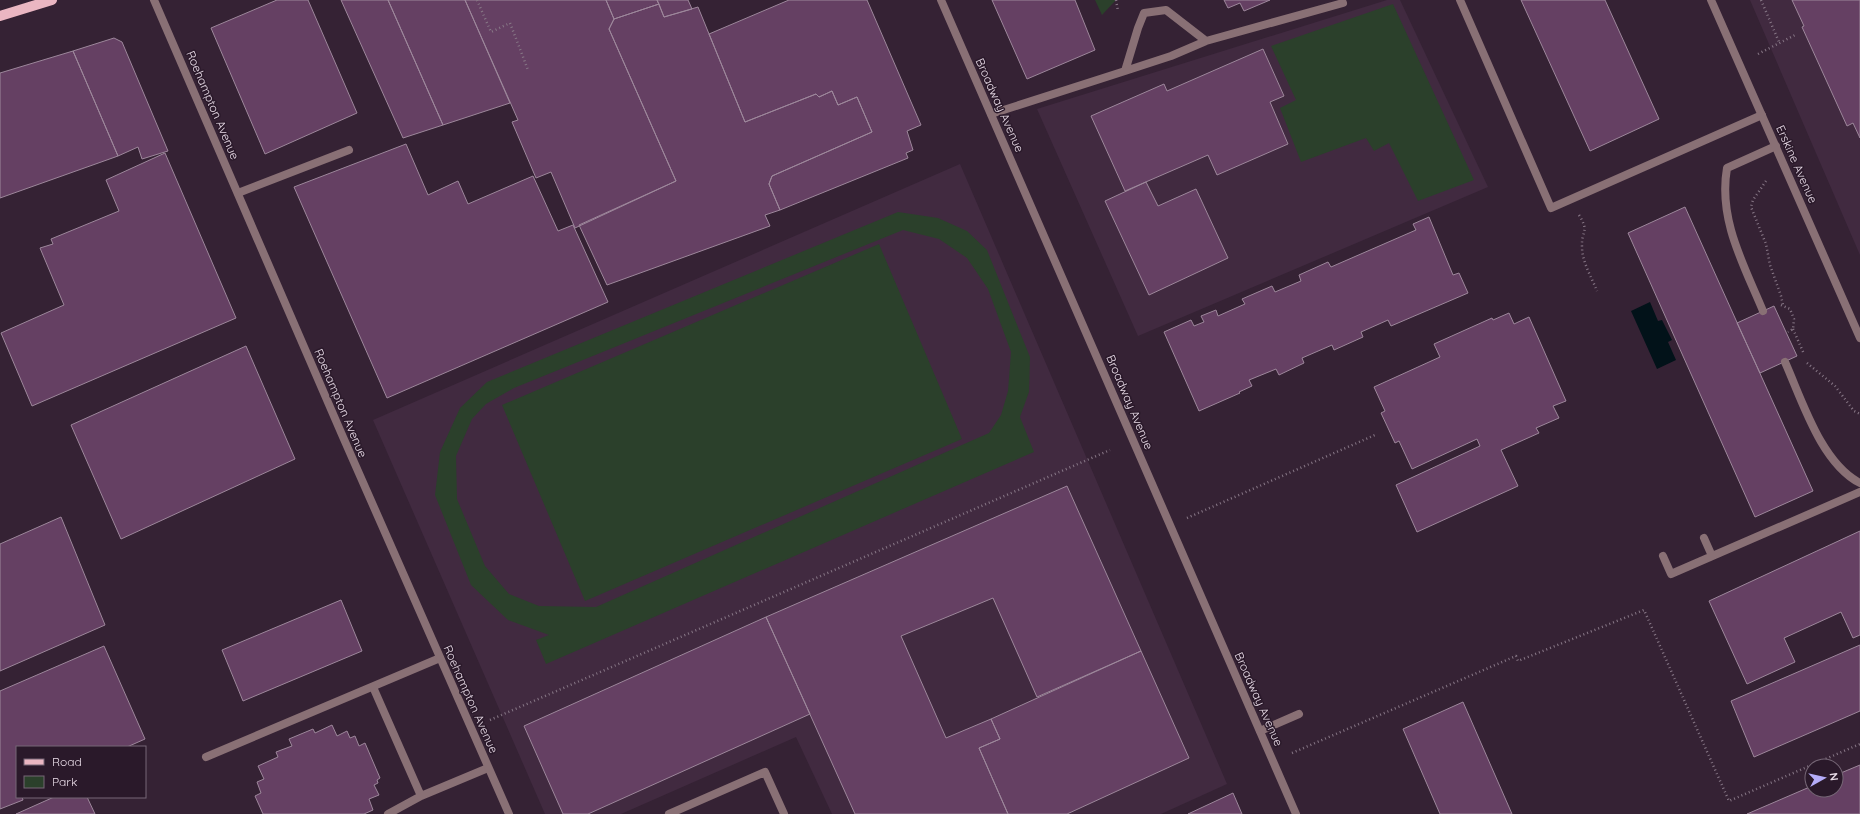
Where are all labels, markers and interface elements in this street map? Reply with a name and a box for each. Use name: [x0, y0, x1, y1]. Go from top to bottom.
street label: Roehampton Avenue: [183, 48, 243, 162]
street label: Broadway Avenue: [973, 56, 1028, 155]
street label: Erskine Avenue: [1773, 123, 1821, 206]
street label: Roehampton Avenue: [311, 346, 371, 460]
street label: Broadway Avenue: [1103, 352, 1157, 452]
street label: Roehampton Avenue: [440, 643, 502, 756]
street label: Broadway Avenue: [1232, 650, 1287, 749]
legend: [16, 746, 146, 798]
text: Road: [52, 754, 82, 769]
north arrow: [1804, 758, 1844, 798]
text: N: [1826, 772, 1841, 782]
text: Park: [52, 774, 77, 789]

